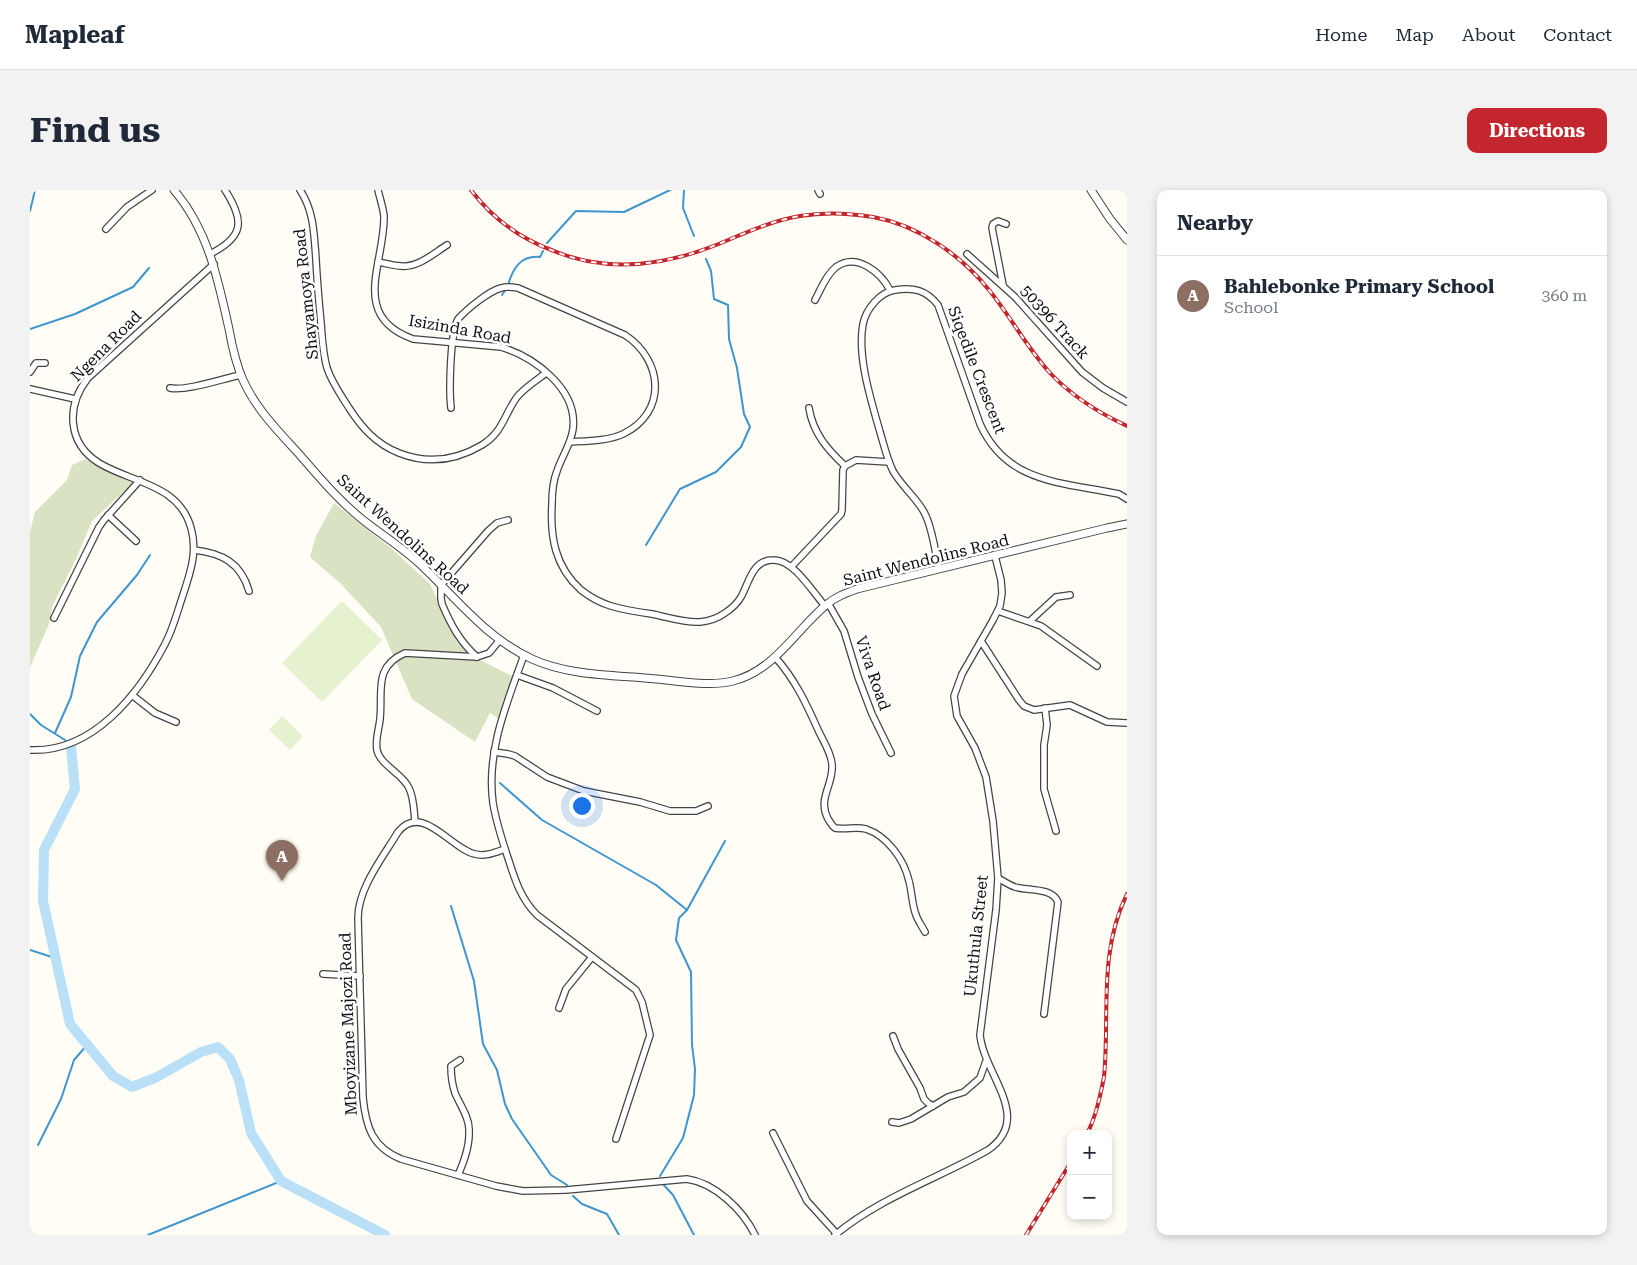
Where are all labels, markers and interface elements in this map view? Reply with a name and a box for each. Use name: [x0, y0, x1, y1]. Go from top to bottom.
text: Mapleaf: [25, 21, 125, 49]
text: Home: [1315, 24, 1367, 45]
text: Map: [1395, 24, 1434, 45]
text: About: [1462, 24, 1515, 45]
text: Contact: [1543, 24, 1612, 45]
button: Directions: [1467, 108, 1607, 153]
text: Find us: [30, 110, 160, 151]
text: Nearby: [1177, 211, 1253, 235]
street label: Shayamoya Road: [290, 228, 322, 360]
text: Bahlebonke Primary School: [1224, 275, 1494, 298]
street label: 50396 Track: [1017, 281, 1093, 363]
text: A: [1187, 286, 1199, 305]
text: 360 m: [1541, 286, 1587, 305]
text: School: [1224, 298, 1278, 317]
street label: Siqedile Crescent: [944, 303, 1010, 437]
street label: Ngena Road: [67, 307, 145, 385]
street label: Isizinda Road: [407, 311, 513, 347]
street label: Saint Wendolins Road: [333, 470, 473, 598]
street label: Saint Wendolins Road: [841, 530, 1011, 590]
street label: Viva Road: [851, 633, 895, 713]
your location: [569, 793, 595, 819]
pin: A: [266, 840, 298, 881]
street label: Ukuthula Street: [960, 874, 992, 998]
street label: Mboyizane Majozi Road: [335, 932, 361, 1116]
map controls: [1067, 1130, 1112, 1220]
button: +: [1067, 1130, 1112, 1175]
button: −: [1067, 1175, 1112, 1220]

